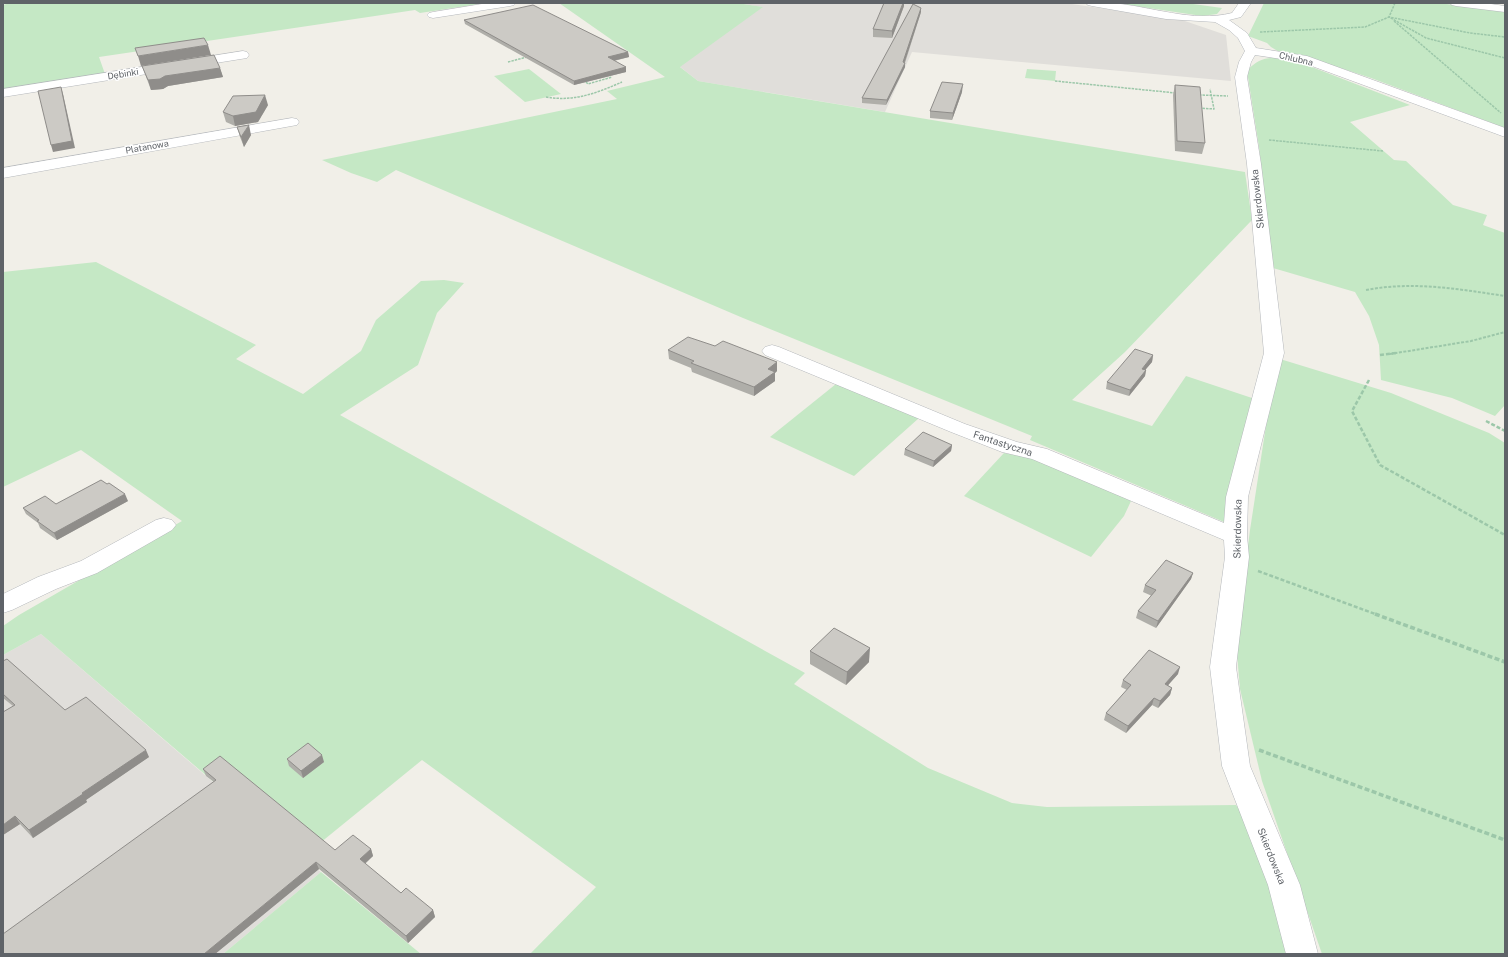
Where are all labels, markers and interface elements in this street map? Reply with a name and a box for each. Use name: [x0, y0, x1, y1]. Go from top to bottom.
street label: Chlubna: [1278, 49, 1314, 68]
street label: Dębinki: [107, 66, 139, 81]
street label: Platanowa: [124, 137, 169, 156]
street label: Skierdowska: [1248, 169, 1266, 229]
street label: Fantastyczna: [972, 428, 1034, 458]
street label: Skierdowska: [1230, 499, 1244, 559]
street label: Skierdowska: [1255, 826, 1289, 886]

